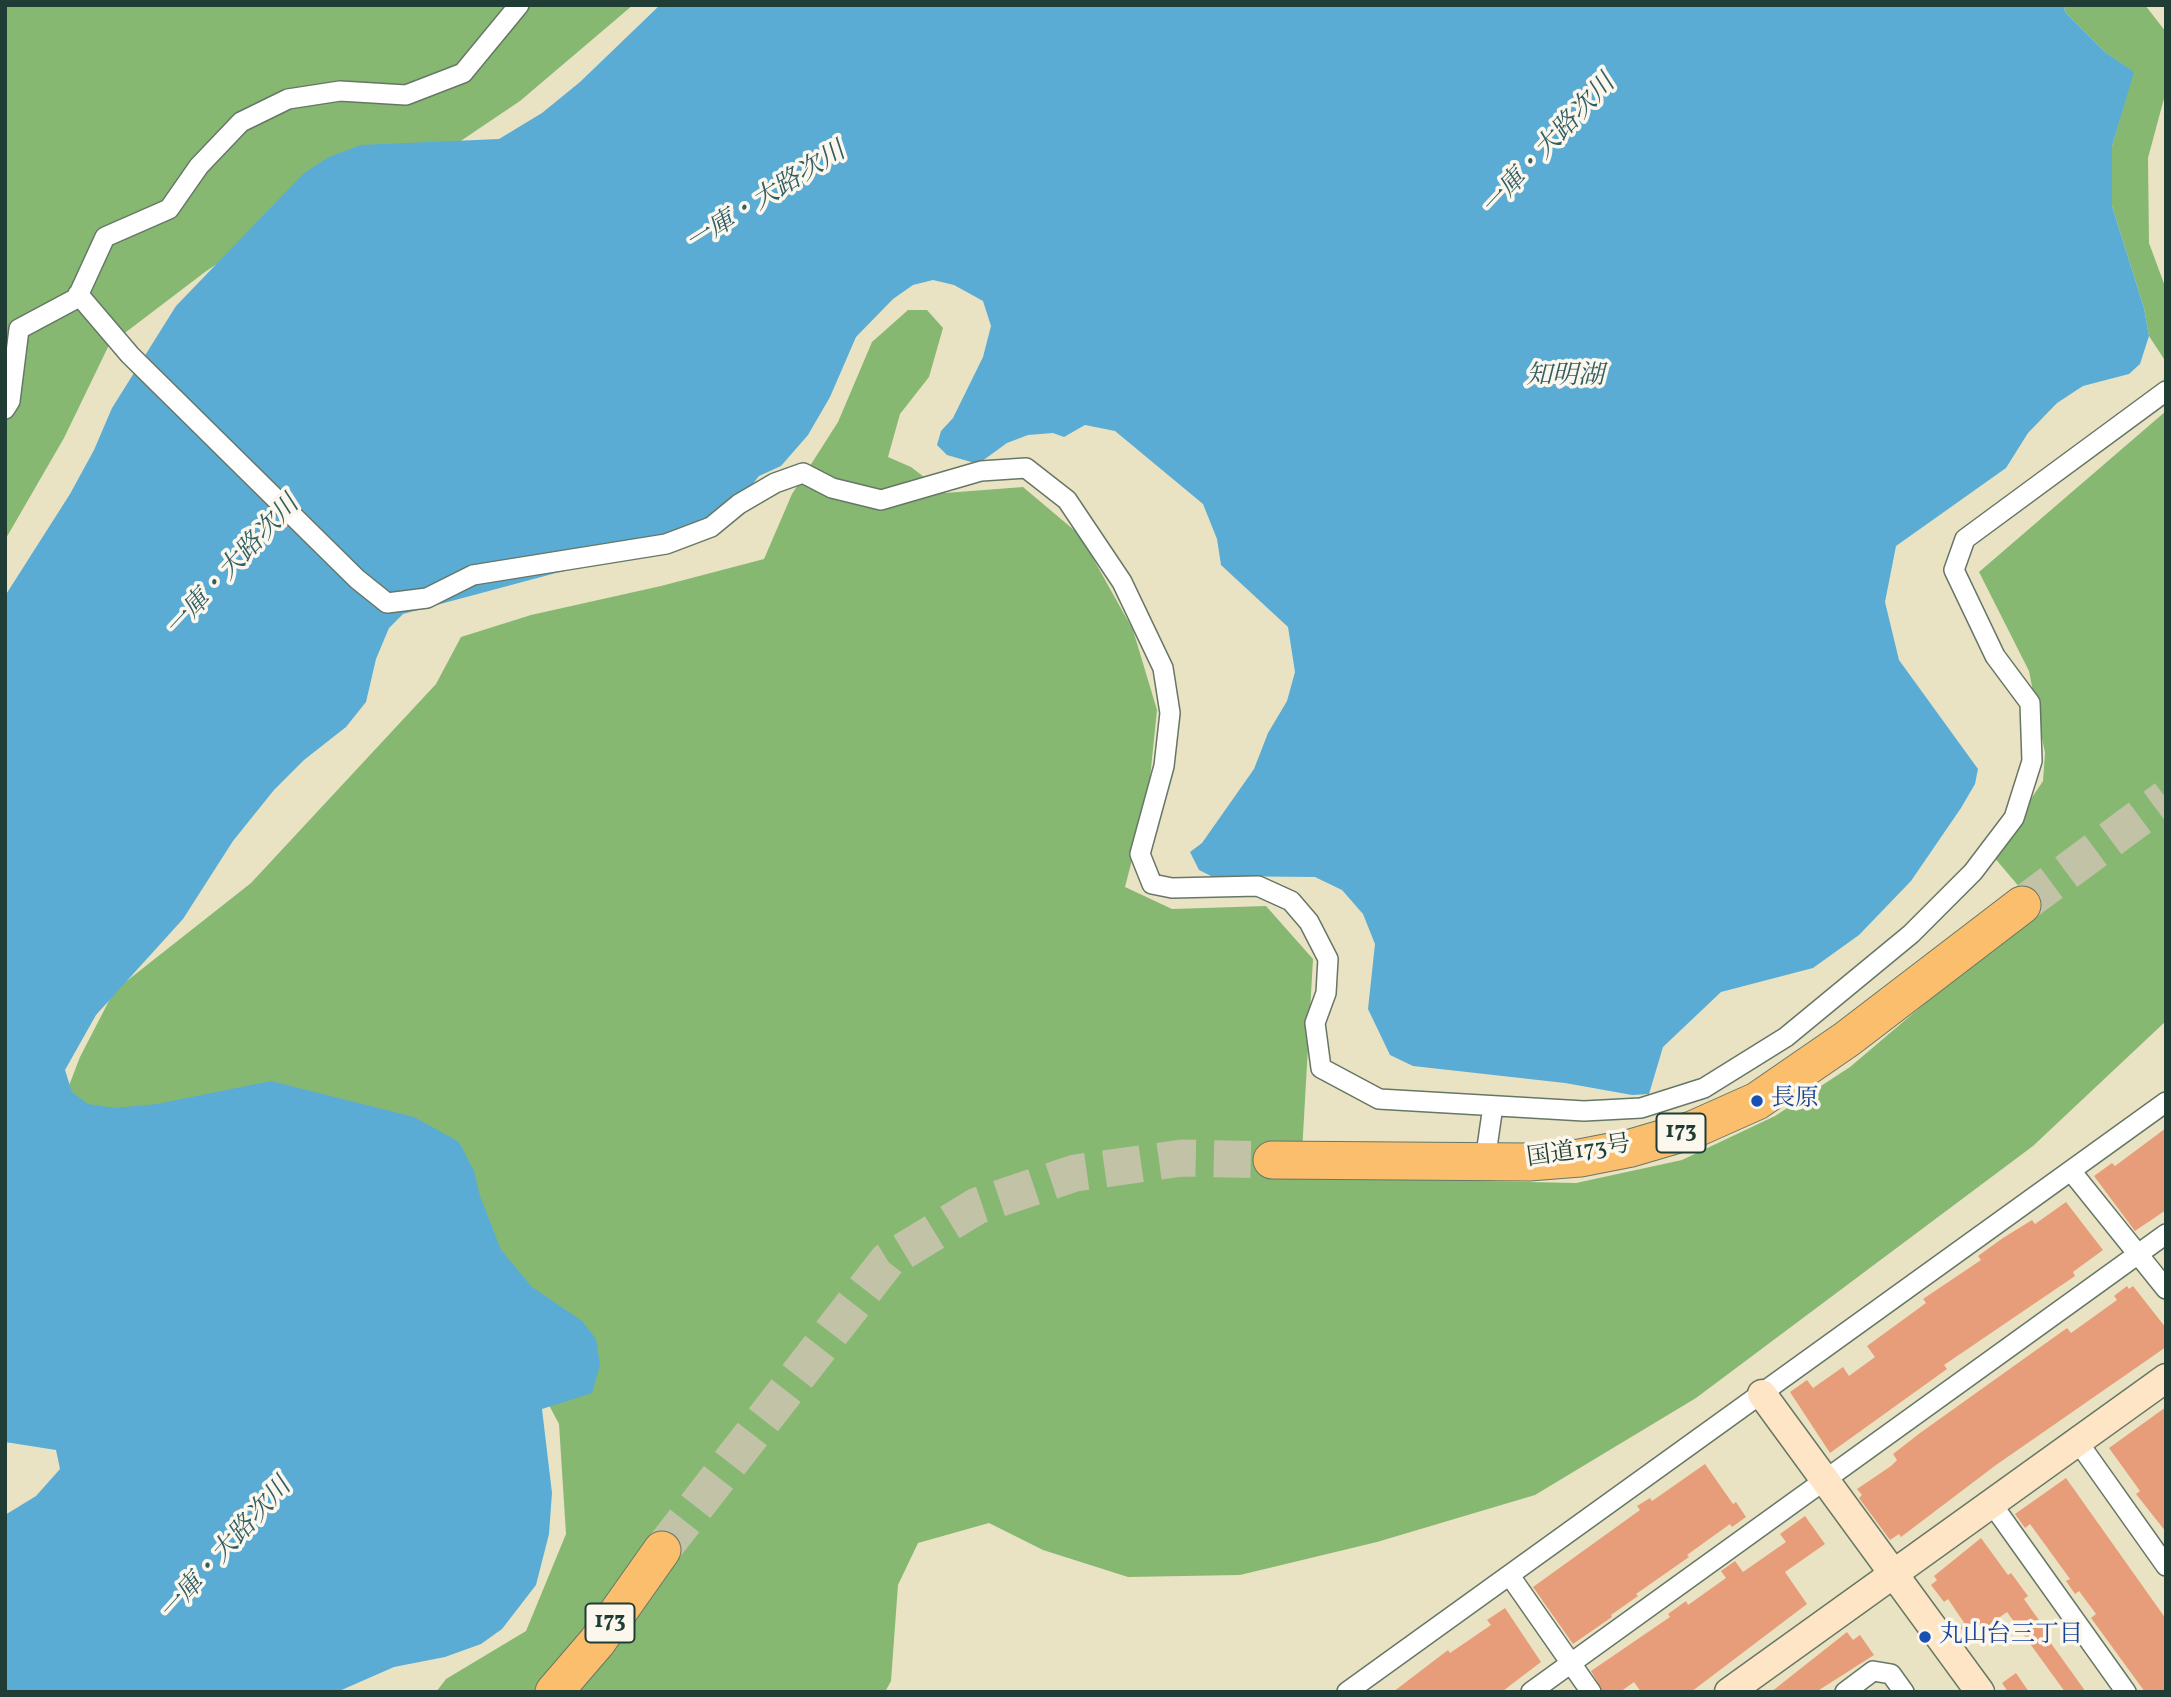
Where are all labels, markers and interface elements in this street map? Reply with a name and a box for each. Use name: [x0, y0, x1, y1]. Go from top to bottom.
water label: 一庫・大路次川: [1477, 70, 1623, 224]
water label: 一庫・大路次川: [682, 138, 852, 260]
water label: 知明湖: [1526, 362, 1604, 394]
water label: 一庫・大路次川: [161, 491, 307, 645]
place label: 長原: [1771, 1087, 1819, 1115]
marker: 長原: [1749, 1093, 1765, 1109]
road number: 173: [1656, 1114, 1706, 1152]
street label: 国道173号: [1525, 1131, 1633, 1175]
water label: 一庫・大路次川: [155, 1473, 299, 1629]
road number: 173: [586, 1604, 634, 1642]
place label: 丸山台三丁目: [1939, 1623, 2083, 1651]
marker: 丸山台三丁目: [1917, 1629, 1933, 1645]

